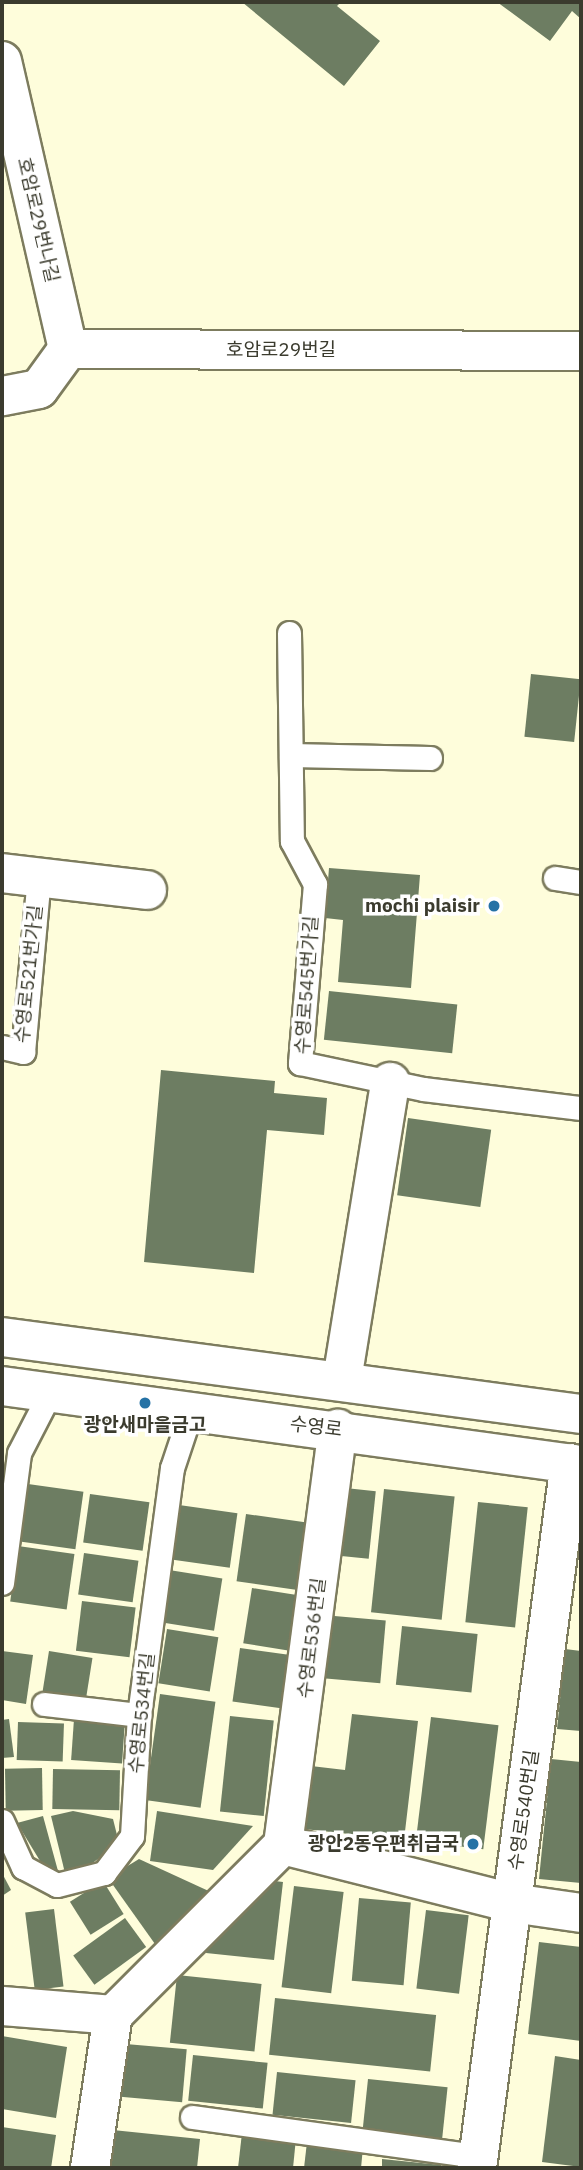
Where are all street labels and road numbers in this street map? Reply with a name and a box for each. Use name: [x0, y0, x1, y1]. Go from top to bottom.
street label: 호암로29번나길: [13, 155, 63, 285]
street label: 호암로29번길: [226, 339, 336, 361]
street label: 수영로521번가길: [10, 904, 48, 1044]
street label: 수영로545번가길: [291, 915, 323, 1055]
street label: 수영로: [289, 1412, 343, 1442]
street label: 수영로536번길: [293, 1576, 331, 1700]
street label: 수영로534번길: [124, 1651, 160, 1775]
street label: 수영로540번길: [504, 1748, 544, 1872]

